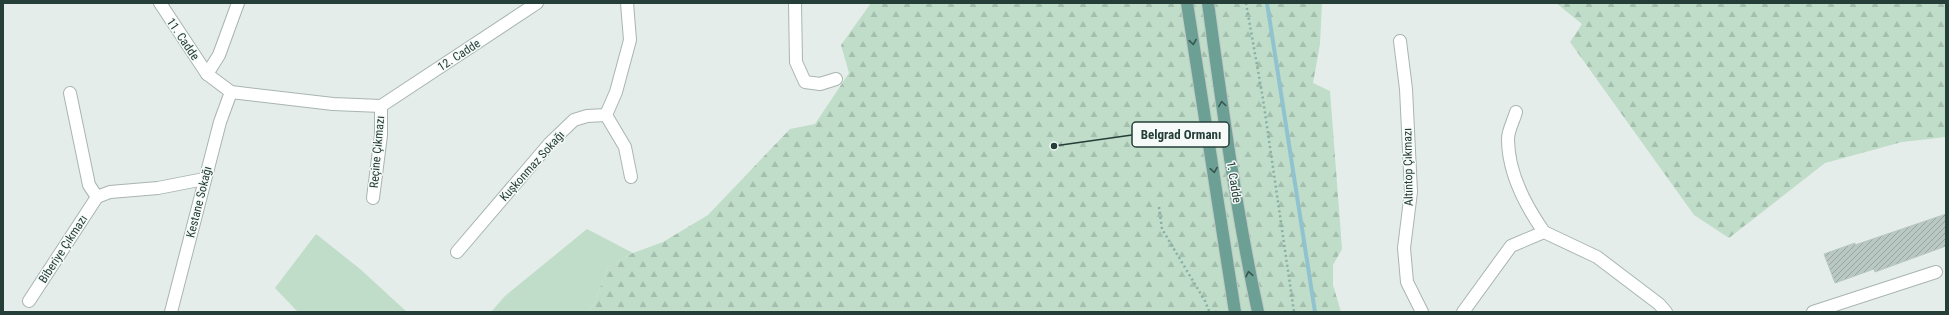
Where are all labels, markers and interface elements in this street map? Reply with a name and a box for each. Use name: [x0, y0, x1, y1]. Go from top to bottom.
street label: 11. Cadde: [164, 15, 202, 63]
street label: 12. Cadde: [435, 36, 483, 74]
one-way arrow: [1189, 38, 1197, 45]
one-way arrow: [1218, 101, 1227, 107]
street label: Reçine Çıkmazı: [367, 115, 387, 189]
callout: Belgrad Ormanı: [1132, 122, 1229, 147]
text: Belgrad Ormanı: [1141, 127, 1221, 142]
street label: Kuşkonmaz Sokağı: [497, 128, 567, 204]
street label: Altıntop Çıkmazı: [1400, 128, 1416, 206]
street label: 1. Cadde: [1224, 160, 1244, 204]
street label: Kestane Sokağı: [183, 165, 215, 239]
one-way arrow: [1209, 167, 1218, 173]
street label: Biberiye Çıkmazı: [36, 212, 90, 286]
one-way arrow: [1246, 271, 1254, 277]

